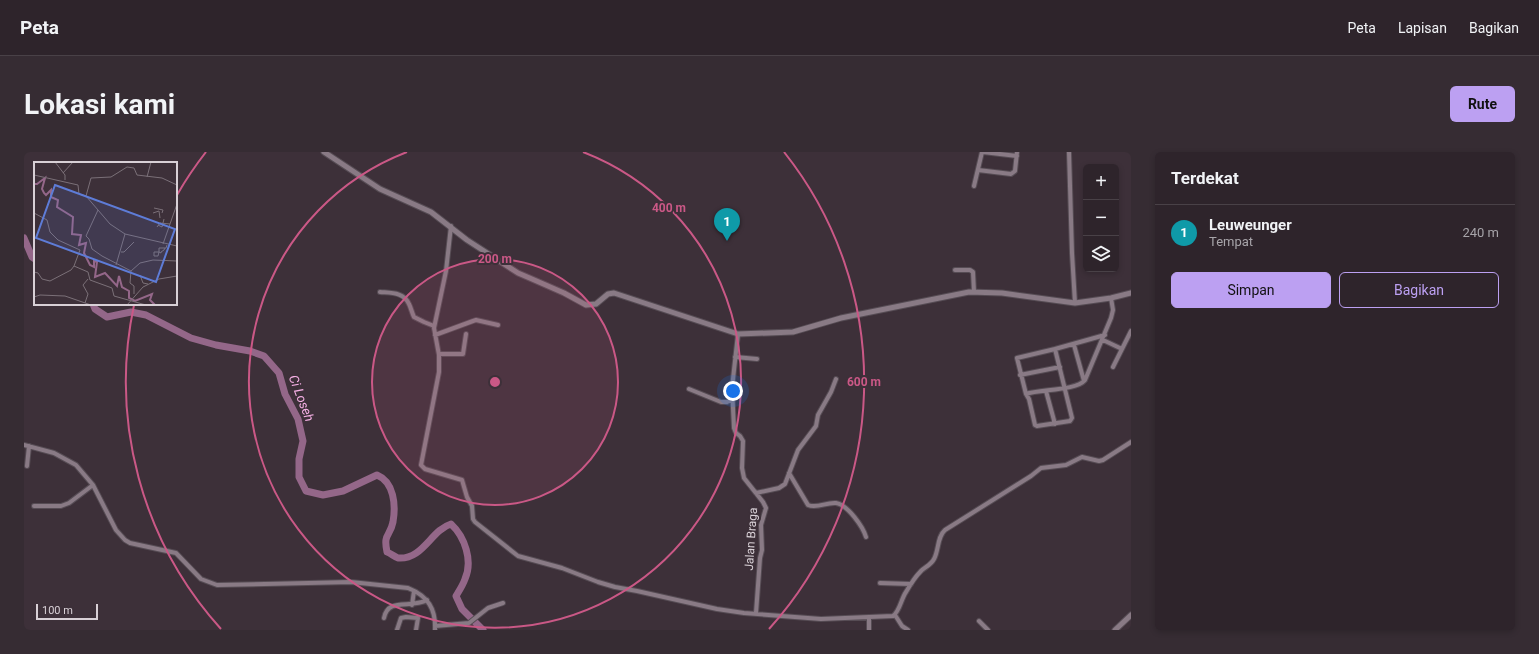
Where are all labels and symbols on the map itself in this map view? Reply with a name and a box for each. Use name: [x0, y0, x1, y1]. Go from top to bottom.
inset map: [34, 162, 177, 305]
text: 400 m: [652, 201, 686, 215]
pin: 1: [714, 208, 740, 241]
text: 200 m: [478, 252, 512, 266]
water label: Ci Loseh: [286, 373, 317, 424]
centre of rings: [488, 375, 502, 389]
text: 600 m: [847, 375, 881, 389]
your location: [723, 381, 743, 401]
street label: Jalan Braga: [742, 507, 760, 571]
scale bar: [36, 602, 98, 621]

